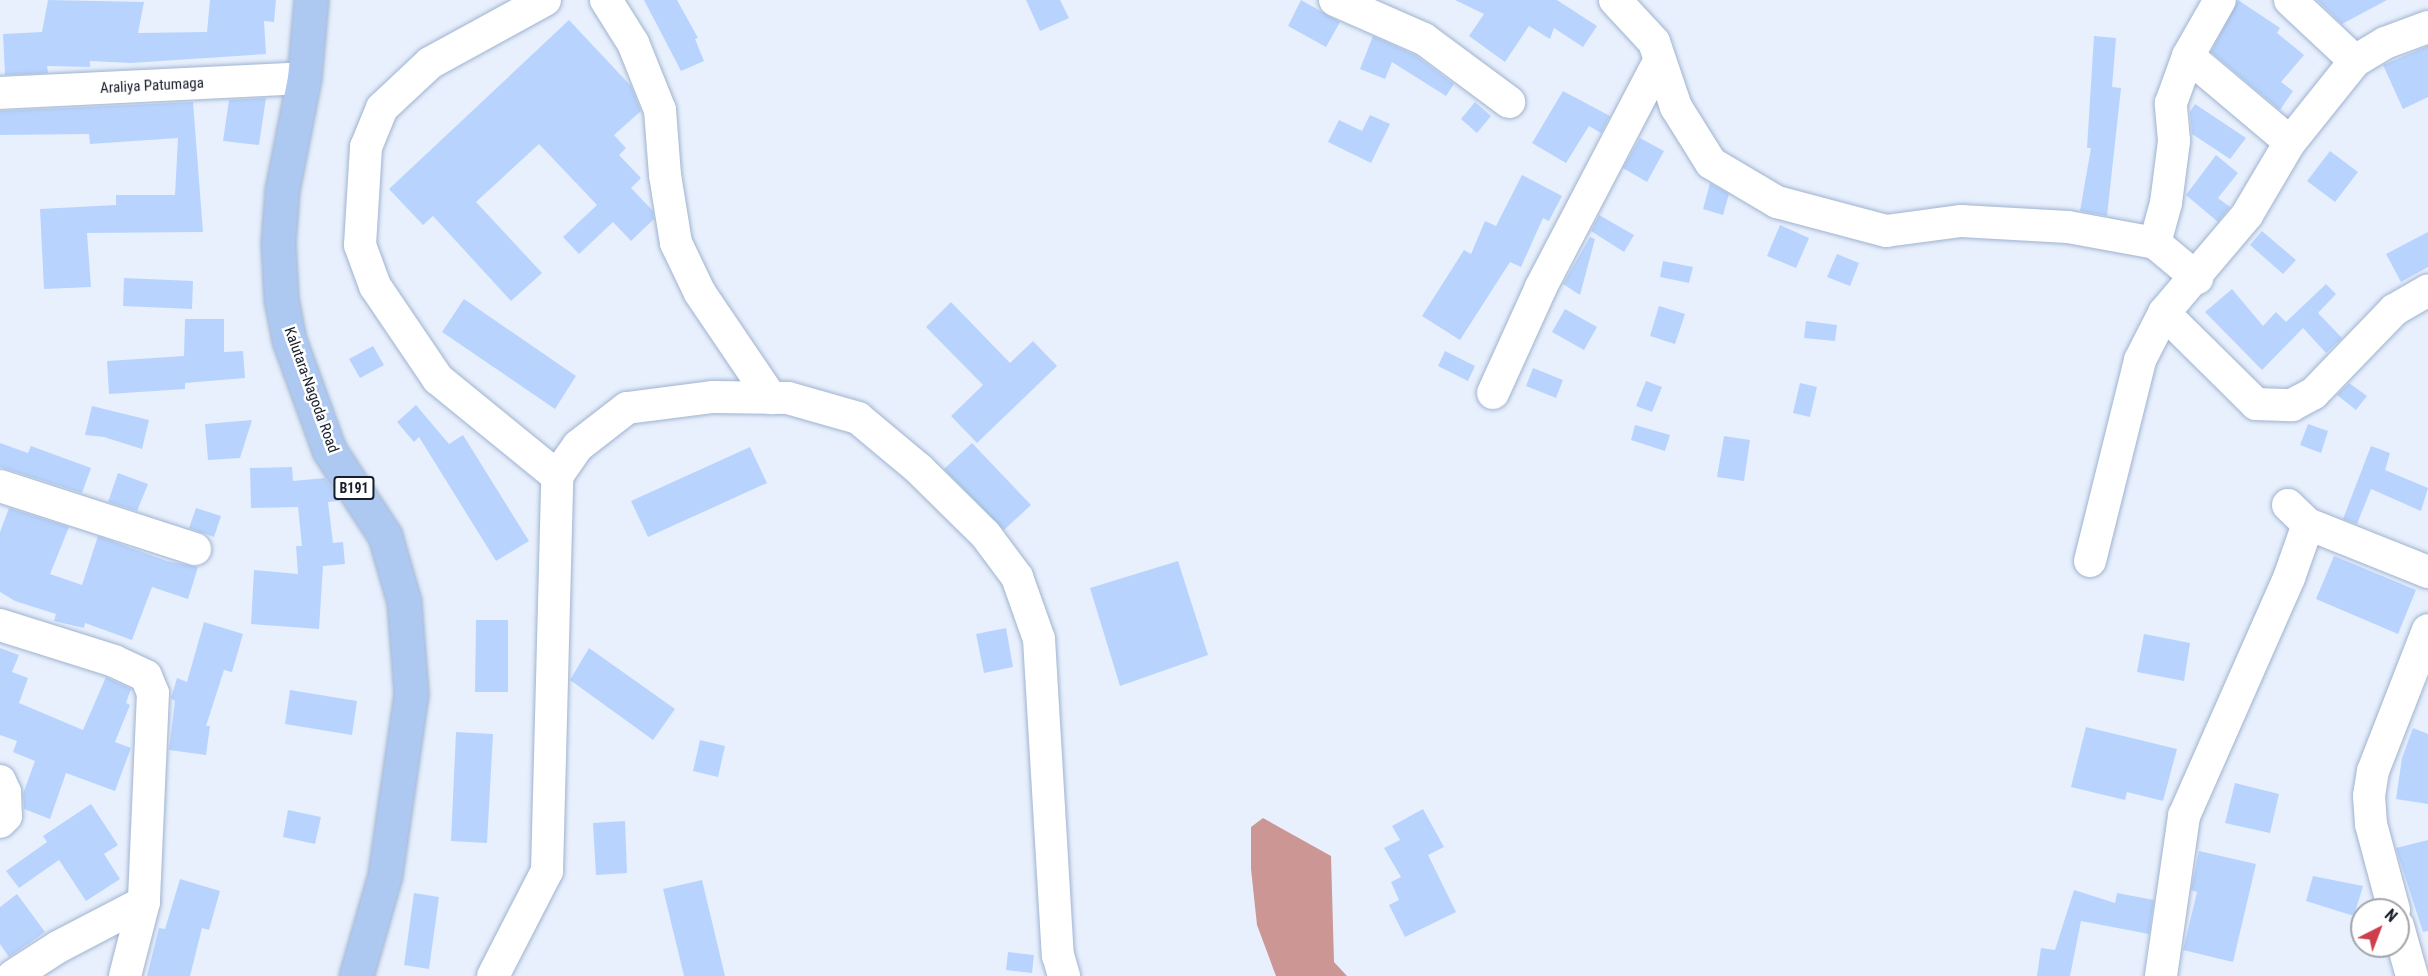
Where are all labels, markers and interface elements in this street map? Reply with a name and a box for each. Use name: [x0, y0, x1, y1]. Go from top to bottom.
street label: Araliya Patumaga: [100, 74, 204, 98]
street label: Kalutara-Nagoda Road: [280, 325, 342, 455]
road number: B191: [333, 477, 375, 499]
north arrow: [2350, 898, 2410, 958]
text: N: [2381, 905, 2401, 926]

